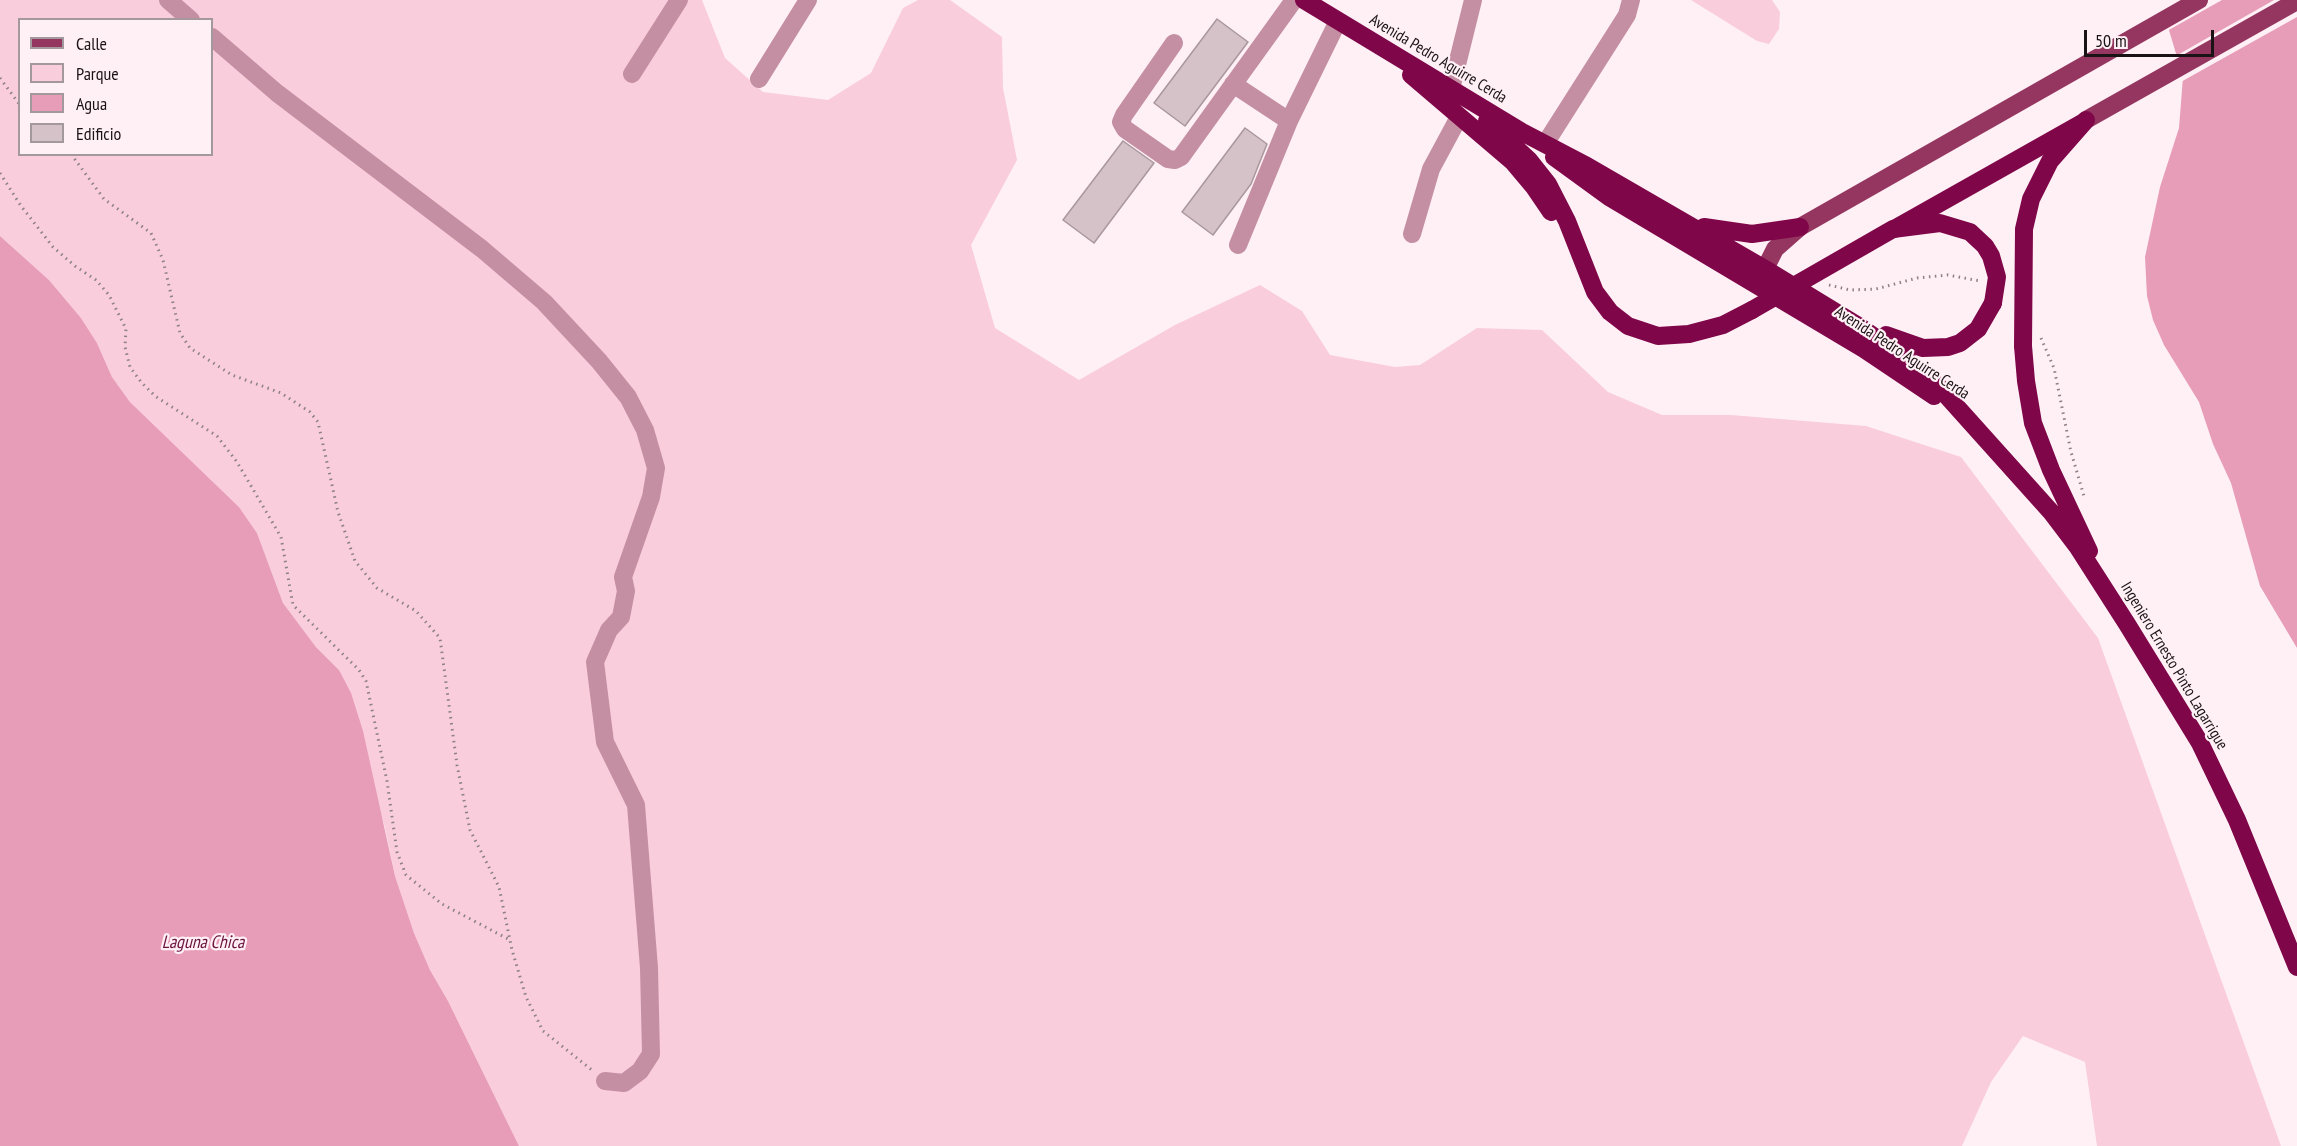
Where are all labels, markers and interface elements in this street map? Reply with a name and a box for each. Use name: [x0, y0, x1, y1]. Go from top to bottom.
street label: Avenida Pedro Aguirre Cerda: [1366, 10, 1510, 108]
legend: [18, 18, 213, 156]
scale bar: [2087, 18, 2218, 56]
text: 50 m: [2095, 29, 2127, 52]
text: Calle: [76, 32, 107, 55]
text: Parque: [76, 62, 119, 85]
text: Agua: [76, 92, 107, 115]
text: Edificio: [76, 122, 121, 145]
street label: Avenida Pedro Aguirre Cerda: [1831, 302, 1973, 404]
street label: Ingeniero Ernesto Pinto Lagarrigue: [2116, 579, 2232, 753]
water label: Laguna Chica: [162, 932, 244, 954]

